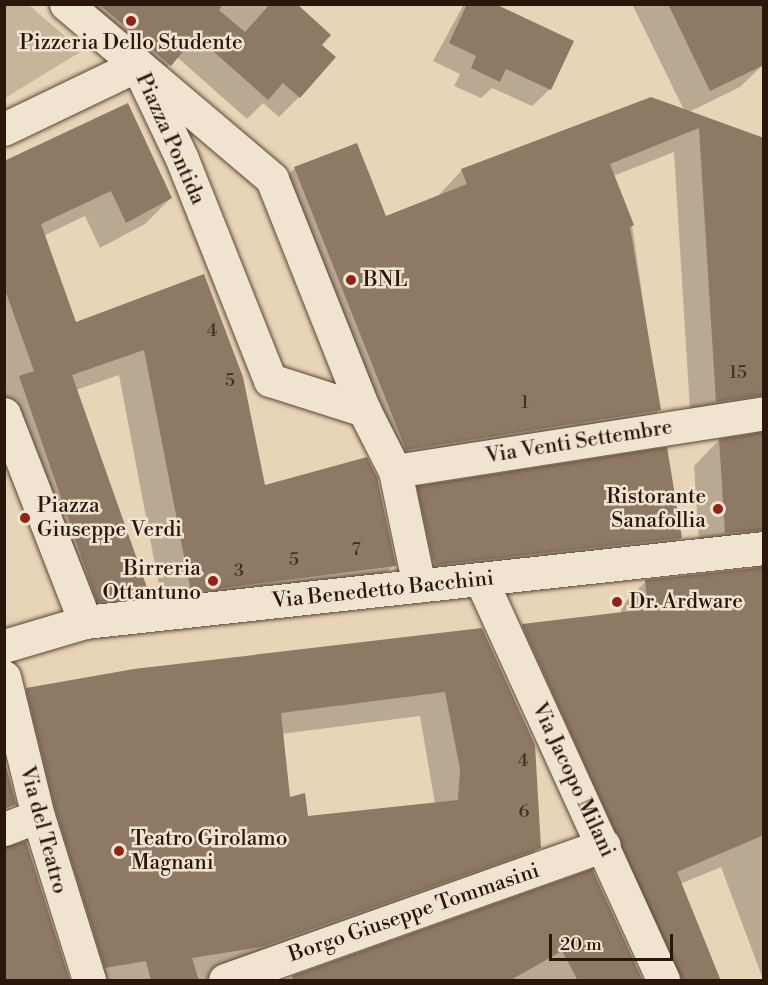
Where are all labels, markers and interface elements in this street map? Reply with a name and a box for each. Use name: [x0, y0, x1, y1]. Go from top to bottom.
marker: Pizzeria Dello Studente: [124, 14, 138, 28]
place label: Pizzeria Dello Studente: [19, 30, 243, 56]
street label: Piazza Pontida: [130, 69, 210, 209]
place label: BNL: [363, 267, 407, 293]
marker: BNL: [344, 273, 358, 287]
house number: 4: [207, 320, 217, 342]
house number: 15: [729, 362, 747, 384]
house number: 5: [225, 370, 235, 392]
house number: 1: [521, 392, 529, 414]
street label: Via Venti Settembre: [484, 415, 674, 469]
place label: Ristorante Sanafollia: [606, 484, 706, 534]
place label: Piazza Giuseppe Verdi: [37, 493, 182, 543]
marker: Ristorante Sanafollia: [711, 502, 725, 516]
marker: Piazza Giuseppe Verdi: [18, 511, 32, 525]
house number: 7: [351, 539, 361, 561]
house number: 5: [289, 549, 299, 571]
place label: Birreria Ottantuno: [103, 556, 201, 606]
house number: 3: [234, 560, 244, 582]
street label: Via Benedetto Bacchini: [271, 566, 495, 614]
marker: Birreria Ottantuno: [206, 574, 220, 588]
place label: Dr. Ardware: [629, 589, 743, 615]
marker: Dr. Ardware: [610, 595, 624, 609]
street label: Via Jacopo Milani: [526, 699, 620, 861]
house number: 4: [518, 750, 528, 772]
street label: Via del Teatro: [14, 764, 72, 896]
house number: 6: [519, 801, 529, 823]
place label: Teatro Girolamo Magnani: [131, 826, 288, 876]
marker: Teatro Girolamo Magnani: [112, 844, 126, 858]
street label: Borgo Giuseppe Tommasini: [285, 858, 543, 968]
scale bar: [552, 922, 676, 960]
text: 20 m: [560, 933, 602, 956]

